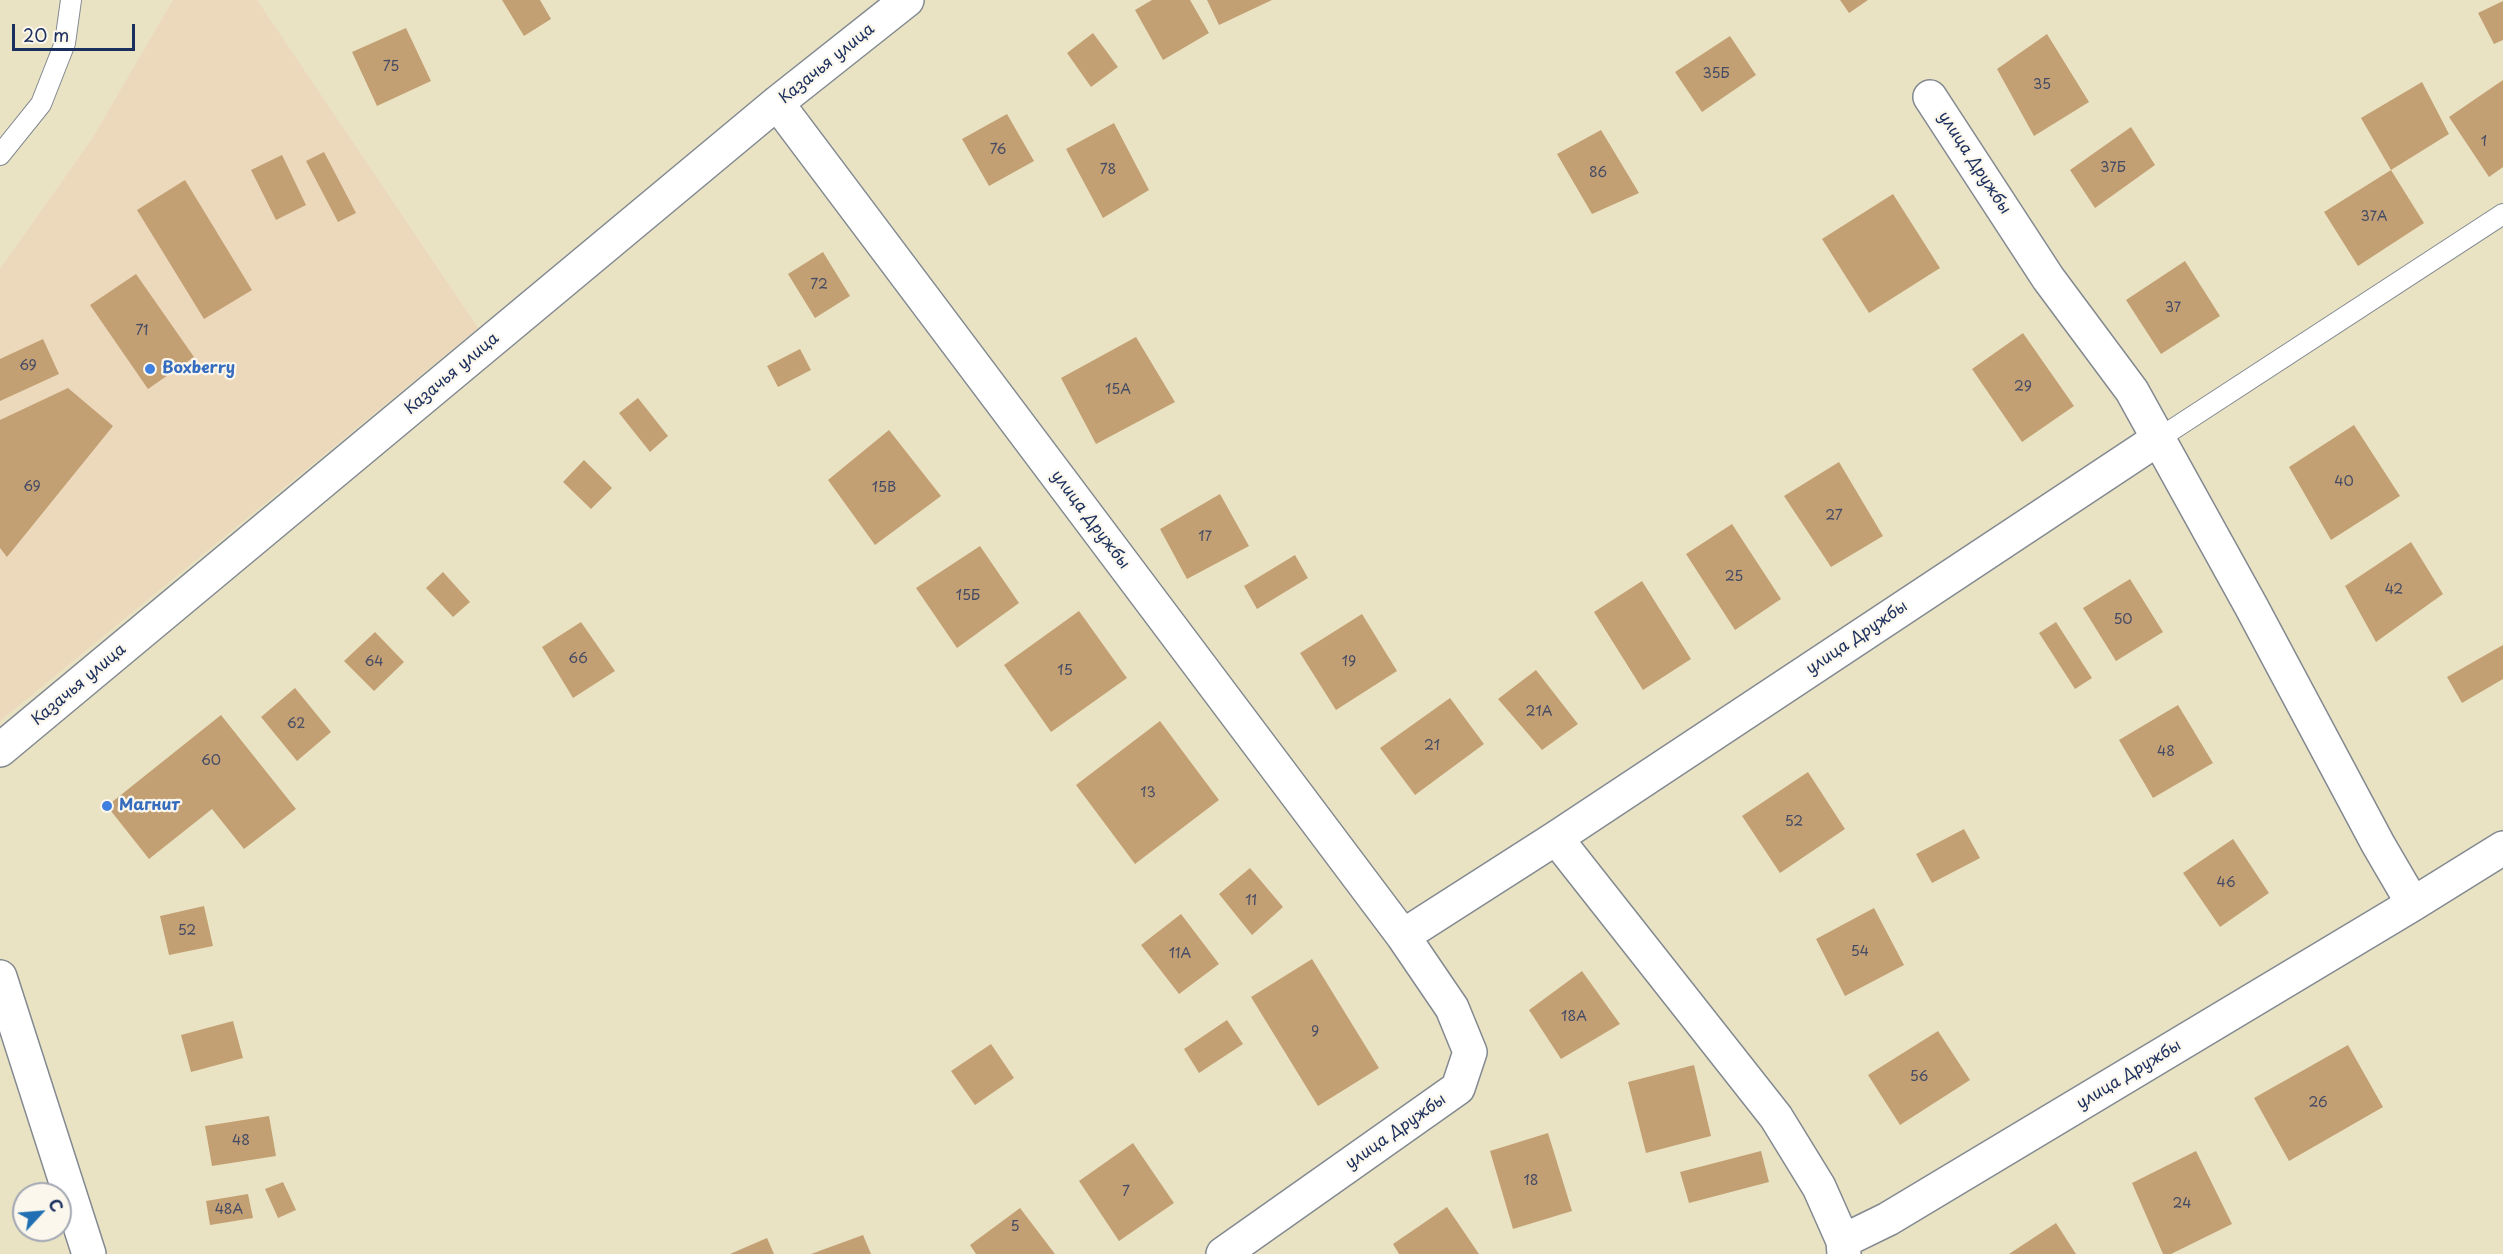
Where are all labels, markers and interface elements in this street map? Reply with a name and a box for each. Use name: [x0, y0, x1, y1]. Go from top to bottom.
scale bar: [15, 12, 138, 50]
street label: Казачья улица: [775, 20, 879, 108]
text: 20 m: [23, 21, 69, 48]
house number: 75: [383, 59, 399, 75]
house number: 35Б: [1702, 66, 1730, 82]
house number: 35: [2033, 77, 2051, 93]
street label: улица Дружбы: [1934, 108, 2014, 218]
house number: 1: [2481, 134, 2487, 150]
house number: 76: [990, 142, 1006, 158]
house number: 37Б: [2100, 160, 2126, 176]
house number: 78: [1100, 162, 1116, 178]
house number: 86: [1589, 165, 1607, 181]
house number: 37А: [2360, 209, 2388, 225]
house number: 72: [810, 277, 828, 293]
house number: 37: [2165, 300, 2181, 316]
house number: 71: [135, 323, 149, 339]
street label: Казачья улица: [401, 329, 503, 419]
house number: 69: [19, 358, 37, 374]
place label: Boxberry: [162, 359, 235, 379]
marker: Boxberry: [143, 362, 157, 376]
house number: 29: [2014, 379, 2032, 395]
house number: 15А: [1105, 382, 1131, 398]
street label: улица Дружбы: [1047, 467, 1133, 573]
house number: 40: [2334, 474, 2354, 490]
house number: 69: [23, 479, 41, 495]
house number: 15В: [872, 480, 896, 496]
house number: 27: [1825, 508, 1843, 524]
house number: 17: [1198, 529, 1212, 545]
house number: 25: [1725, 569, 1743, 585]
house number: 42: [2385, 582, 2403, 598]
house number: 15Б: [956, 588, 980, 604]
street label: улица Дружбы: [1803, 597, 1911, 679]
house number: 50: [2113, 612, 2133, 628]
street label: Казачья улица: [28, 640, 130, 730]
house number: 66: [568, 651, 588, 667]
house number: 64: [364, 654, 384, 670]
house number: 19: [1342, 654, 1356, 670]
house number: 15: [1057, 663, 1073, 679]
house number: 21А: [1526, 704, 1552, 720]
house number: 62: [287, 716, 305, 732]
house number: 21: [1424, 738, 1440, 754]
house number: 48: [2157, 744, 2175, 760]
house number: 60: [201, 753, 221, 769]
house number: 13: [1140, 785, 1156, 801]
place label: Магнит: [119, 796, 180, 816]
marker: Магнит: [100, 799, 114, 813]
house number: 52: [1785, 814, 1803, 830]
house number: 46: [2216, 875, 2236, 891]
house number: 11: [1245, 893, 1257, 909]
house number: 52: [178, 923, 196, 939]
house number: 54: [1851, 944, 1869, 960]
house number: 11А: [1169, 946, 1191, 962]
house number: 18А: [1561, 1009, 1587, 1025]
house number: 9: [1311, 1024, 1319, 1040]
street label: улица Дружбы: [2073, 1036, 2185, 1114]
house number: 56: [1910, 1069, 1928, 1085]
street label: улица Дружбы: [1342, 1090, 1450, 1174]
house number: 26: [2308, 1095, 2328, 1111]
house number: 48: [232, 1133, 250, 1149]
house number: 18: [1523, 1173, 1539, 1189]
north arrow: [12, 1182, 72, 1242]
house number: 7: [1122, 1184, 1130, 1200]
text: С: [43, 1194, 70, 1216]
house number: 24: [2173, 1196, 2191, 1212]
house number: 48А: [215, 1202, 243, 1218]
house number: 5: [1010, 1219, 1020, 1235]

